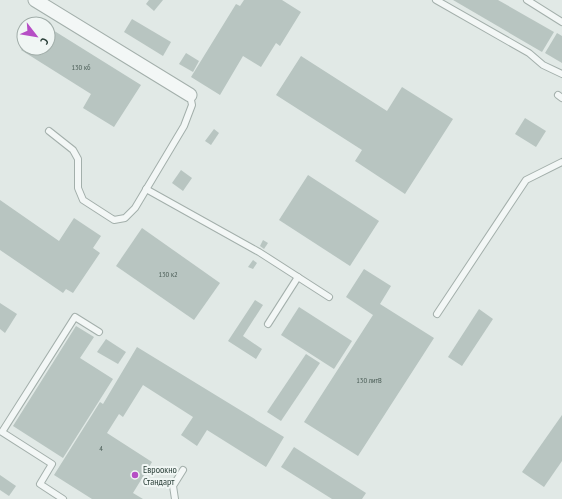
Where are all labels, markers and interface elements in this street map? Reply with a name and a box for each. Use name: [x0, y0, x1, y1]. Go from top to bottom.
north arrow: [16, 16, 56, 56]
text: С: [37, 35, 52, 47]
house number: 130 к6: [71, 62, 91, 72]
house number: 130 к2: [158, 269, 178, 279]
house number: 130 литВ: [356, 375, 382, 385]
house number: 4: [99, 443, 103, 453]
place label: Евроокно Стандарт: [143, 463, 177, 488]
marker: Евроокно Стандарт: [130, 470, 140, 480]

